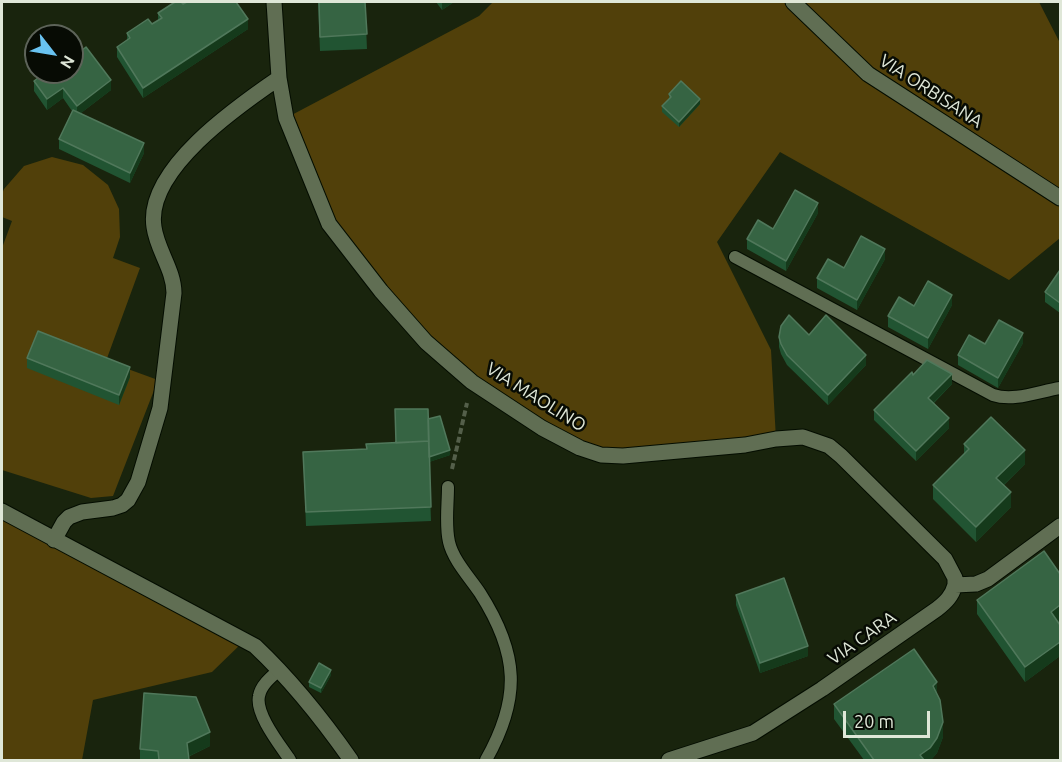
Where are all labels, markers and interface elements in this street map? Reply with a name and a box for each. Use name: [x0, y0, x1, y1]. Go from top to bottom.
north arrow: [24, 24, 84, 84]
street label: VIA ORBISANA: [875, 50, 987, 132]
text: N: [57, 52, 79, 72]
street label: VIA MAOLINO: [482, 358, 590, 436]
street label: VIA CARA: [824, 607, 900, 669]
scale bar: [846, 699, 933, 737]
text: 20 m: [854, 711, 894, 731]

